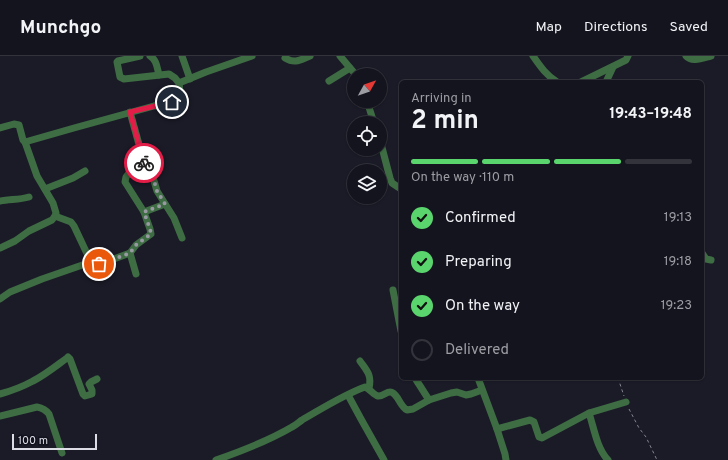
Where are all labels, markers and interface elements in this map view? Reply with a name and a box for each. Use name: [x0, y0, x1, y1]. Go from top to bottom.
text: Munchgo: [20, 16, 101, 40]
text: Map: [536, 19, 562, 36]
text: Directions: [584, 19, 648, 36]
text: Saved: [670, 19, 708, 36]
north arrow: [347, 68, 387, 108]
map controls: [347, 68, 387, 204]
pin: [155, 85, 189, 119]
icon: home: [161, 91, 183, 113]
text: Arriving in: [411, 91, 472, 107]
text: 2 min: [411, 105, 479, 138]
text: 19:43–19:48: [609, 105, 692, 124]
button: locate: [347, 116, 387, 156]
courier: [124, 143, 164, 183]
icon: bike: [133, 152, 155, 174]
button: layers: [347, 164, 387, 204]
text: On the way · 110 m: [411, 170, 514, 186]
icon: check: [411, 207, 433, 229]
text: Confirmed: [445, 209, 516, 228]
text: 19:13: [664, 210, 692, 226]
pin: [82, 247, 116, 281]
icon: check: [411, 251, 433, 273]
icon: bag: [88, 253, 110, 275]
text: Preparing: [445, 253, 512, 272]
text: 19:18: [664, 254, 692, 270]
icon: check: [411, 295, 433, 317]
text: On the way: [445, 297, 520, 316]
text: 19:23: [661, 298, 692, 314]
text: Delivered: [445, 341, 509, 360]
scale bar: [12, 432, 97, 451]
text: 100 m: [18, 434, 48, 448]

